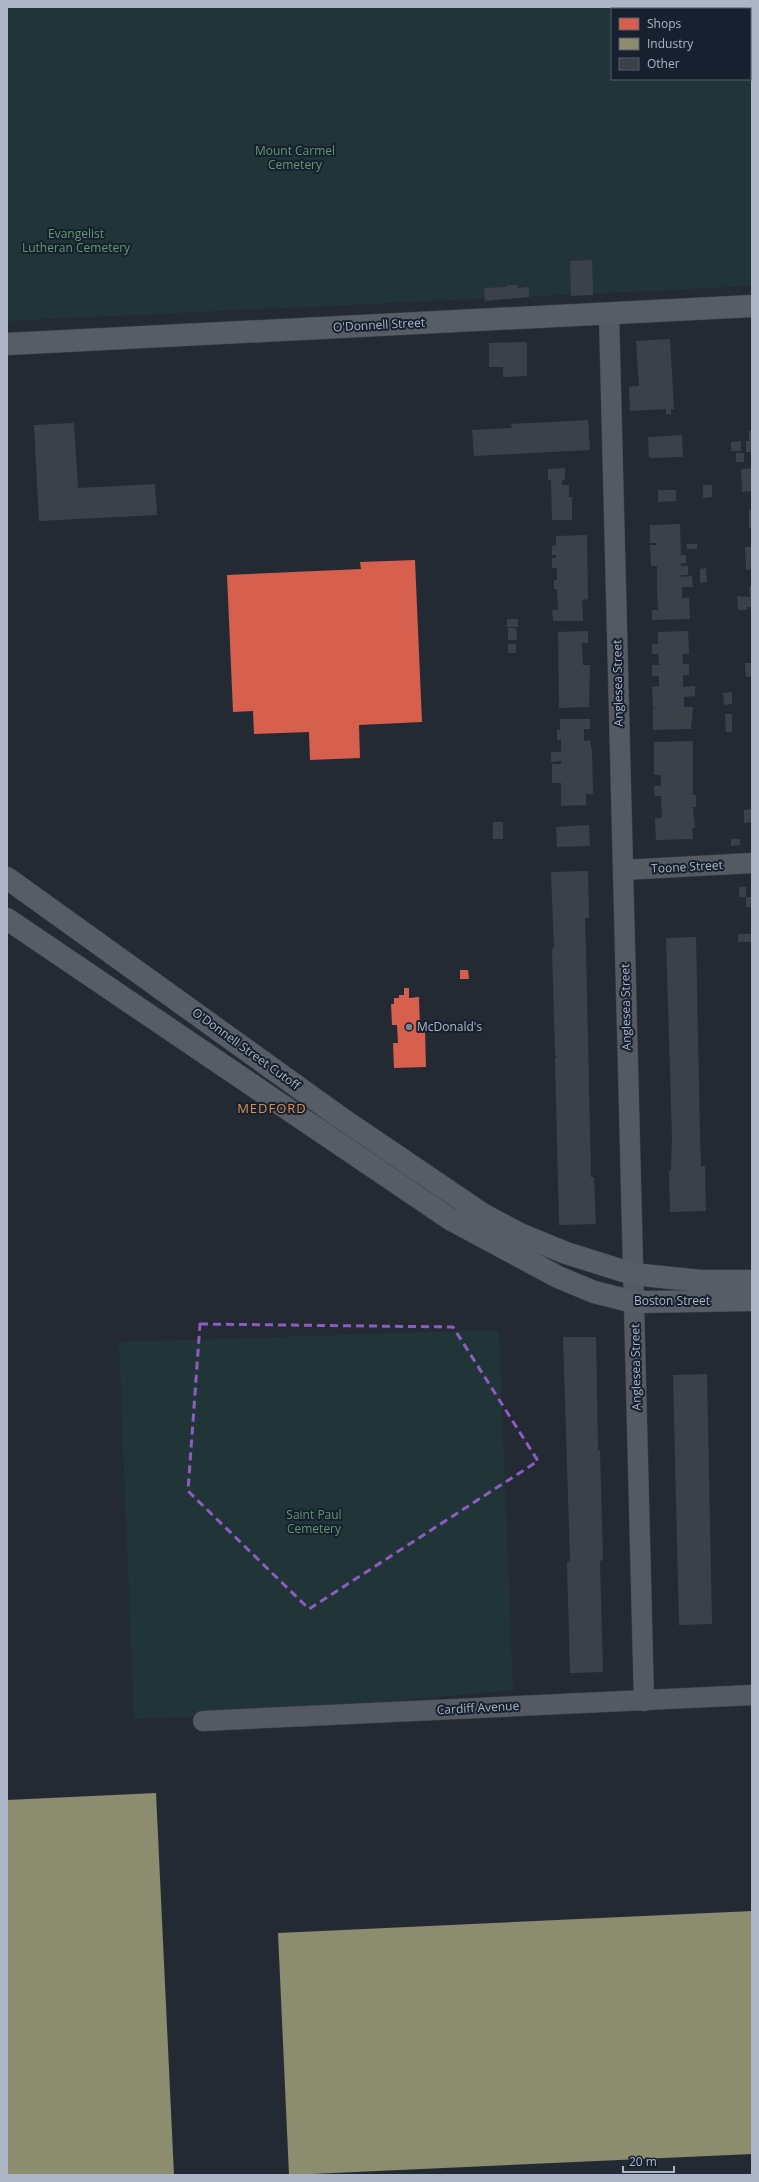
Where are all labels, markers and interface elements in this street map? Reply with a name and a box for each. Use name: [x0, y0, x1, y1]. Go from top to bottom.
legend: [611, 8, 751, 80]
text: Shops: [647, 15, 682, 32]
text: Industry: [647, 35, 694, 52]
text: Other: [647, 55, 680, 72]
park label: Mount Carmel Cemetery: [255, 142, 335, 173]
park label: Evangelist Lutheran Cemetery: [22, 225, 131, 256]
street label: O'Donnell Street: [333, 314, 425, 335]
street label: Anglesea Street: [608, 639, 627, 727]
street label: Toone Street: [651, 856, 723, 877]
street label: Anglesea Street: [616, 963, 635, 1051]
street label: O'Donnell Street Cutoff: [189, 1004, 304, 1094]
place label: McDonald's: [417, 1018, 482, 1035]
marker: McDonald's: [404, 1022, 414, 1032]
district label: MEDFORD: [237, 1099, 307, 1117]
street label: Boston Street: [634, 1292, 710, 1309]
street label: Anglesea Street: [626, 1323, 645, 1411]
park label: Saint Paul Cemetery: [286, 1506, 342, 1537]
street label: Cardiff Avenue: [436, 1697, 520, 1718]
scale bar: [623, 2148, 674, 2174]
text: 20 m: [629, 2153, 657, 2170]

